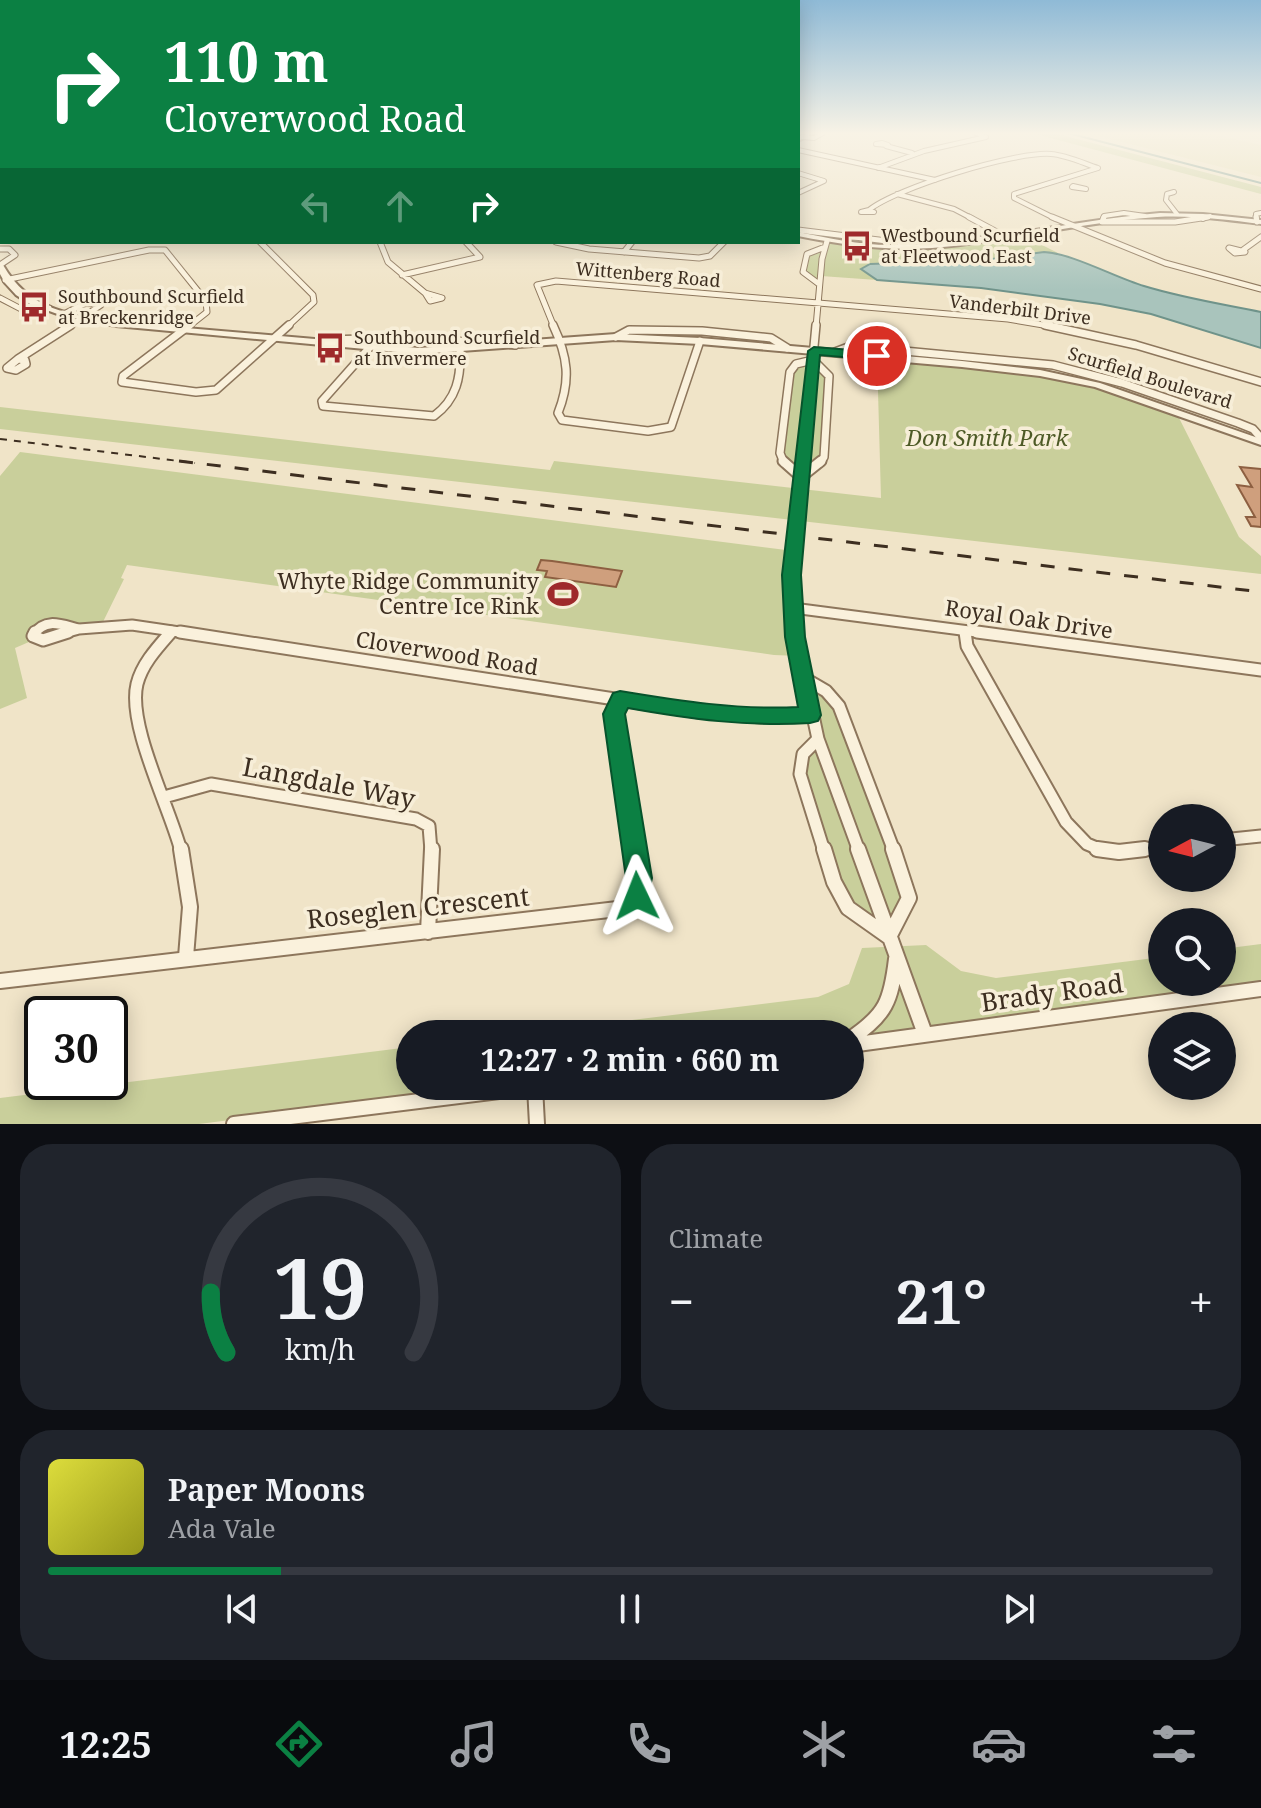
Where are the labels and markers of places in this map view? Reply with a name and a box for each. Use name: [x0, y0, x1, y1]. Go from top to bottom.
place label: Westbound Scurfield at Fleetwood East: [881, 223, 1060, 268]
bus stop icon: Westbound Scurfield at Fleetwood East: [840, 229, 874, 263]
place label: Southbound Scurfield at Breckenridge: [58, 284, 244, 329]
bus stop icon: Southbound Scurfield at Breckenridge: [17, 290, 51, 324]
pin: [843, 322, 911, 390]
place label: Southbound Scurfield at Invermere: [354, 325, 540, 370]
bus stop icon: Southbound Scurfield at Invermere: [313, 331, 347, 365]
place label: Whyte Ridge Community Centre Ice Rink: [277, 565, 540, 620]
sports icon: Whyte Ridge Community Centre Ice Rink: [546, 577, 580, 611]

